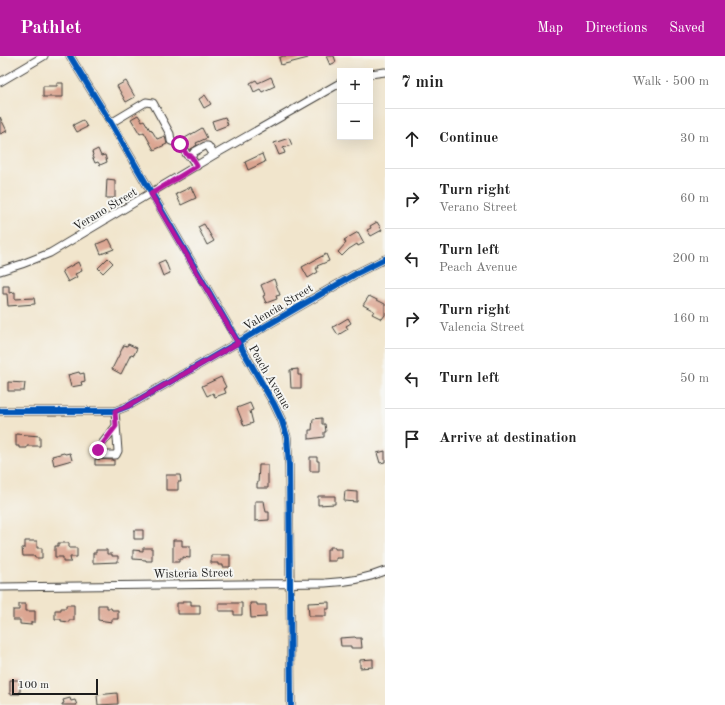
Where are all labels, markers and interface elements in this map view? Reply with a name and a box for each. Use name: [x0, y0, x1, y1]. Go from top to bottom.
text: Pathlet: [20, 19, 81, 38]
text: Map: [537, 21, 563, 35]
text: Directions: [585, 21, 647, 35]
text: Saved: [669, 21, 705, 35]
map controls: [337, 68, 373, 140]
button: +: [337, 68, 373, 104]
text: 7 min: [401, 74, 444, 91]
text: Walk · 500 m: [632, 75, 709, 88]
button: −: [337, 104, 373, 140]
icon: ahead: [401, 128, 423, 150]
text: Continue: [439, 131, 498, 146]
text: 30 m: [680, 132, 709, 145]
route start: [171, 135, 189, 153]
text: Turn right: [439, 183, 510, 198]
street label: Verano Street: [72, 186, 139, 234]
icon: right: [401, 188, 423, 210]
text: 60 m: [680, 192, 709, 205]
text: Verano Street: [439, 201, 517, 214]
text: Turn left: [439, 243, 499, 258]
icon: left: [401, 248, 423, 270]
text: 200 m: [672, 252, 709, 265]
text: Peach Avenue: [439, 261, 517, 274]
street label: Valencia Street: [242, 282, 315, 333]
text: Turn right: [439, 303, 510, 318]
icon: right: [401, 308, 423, 330]
text: 160 m: [672, 312, 709, 325]
text: Valencia Street: [439, 321, 525, 334]
street label: Peach Avenue: [246, 343, 293, 412]
icon: left: [401, 368, 423, 390]
text: Turn left: [439, 371, 499, 386]
text: 50 m: [680, 372, 709, 385]
icon: arrive: [401, 428, 423, 450]
text: Arrive at destination: [439, 431, 577, 446]
route end: [89, 441, 107, 459]
street label: Wisteria Street: [153, 567, 233, 581]
scale bar: [12, 677, 98, 696]
text: 100 m: [18, 680, 49, 691]

